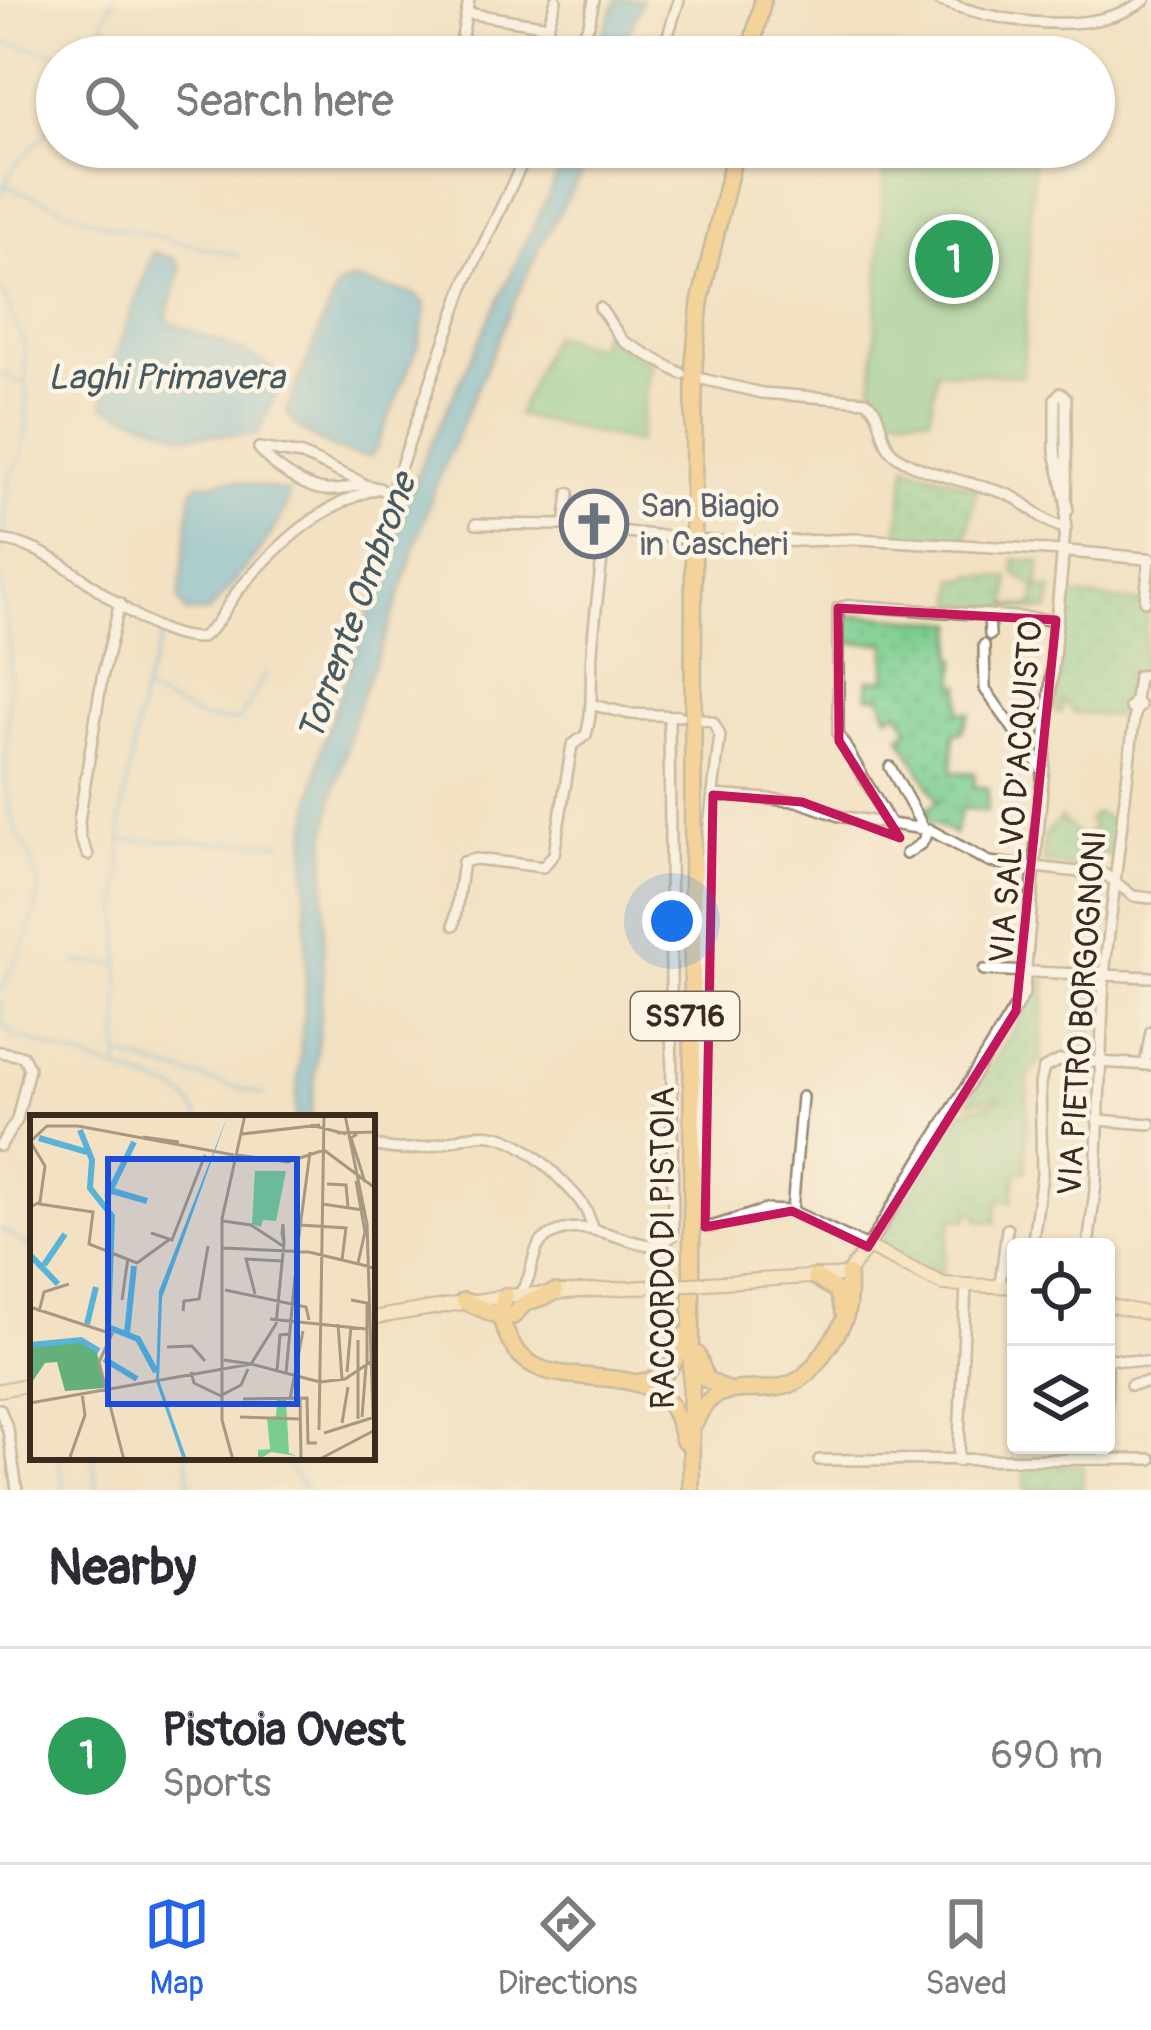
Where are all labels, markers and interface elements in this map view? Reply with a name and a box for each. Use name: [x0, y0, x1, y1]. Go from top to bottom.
search box: [36, 36, 1115, 168]
icon: search: [78, 69, 144, 135]
text: Search here: [174, 74, 394, 130]
pin: 1: [915, 214, 993, 304]
water label: Laghi Primavera: [48, 355, 287, 400]
water label: Torrente Ombrone: [288, 464, 428, 747]
place label: San Biagio in Cascheri: [640, 486, 788, 565]
church icon: San Biagio in Cascheri: [559, 489, 629, 559]
street label: VIA SALVO D'ACQUISTO: [981, 619, 1052, 965]
street label: VIA PIETRO BORGOGNONI: [1049, 829, 1116, 1197]
your location: [642, 891, 702, 951]
road number: SS716: [631, 992, 739, 1040]
street label: RACCORDO DI PISTOIA: [643, 1087, 684, 1409]
inset map: [30, 1115, 375, 1460]
map controls: [1007, 1238, 1115, 1454]
button: locate: [1007, 1238, 1115, 1346]
button: layers: [1007, 1346, 1115, 1454]
text: Nearby: [48, 1536, 196, 1600]
text: Pistoia Ovest: [162, 1703, 405, 1759]
text: 1: [79, 1731, 95, 1780]
text: 690 m: [990, 1731, 1103, 1780]
text: Sports: [162, 1759, 271, 1808]
tab: Map: [144, 1891, 210, 2004]
tab: Directions: [498, 1891, 638, 2004]
tab: Saved: [925, 1891, 1007, 2004]

